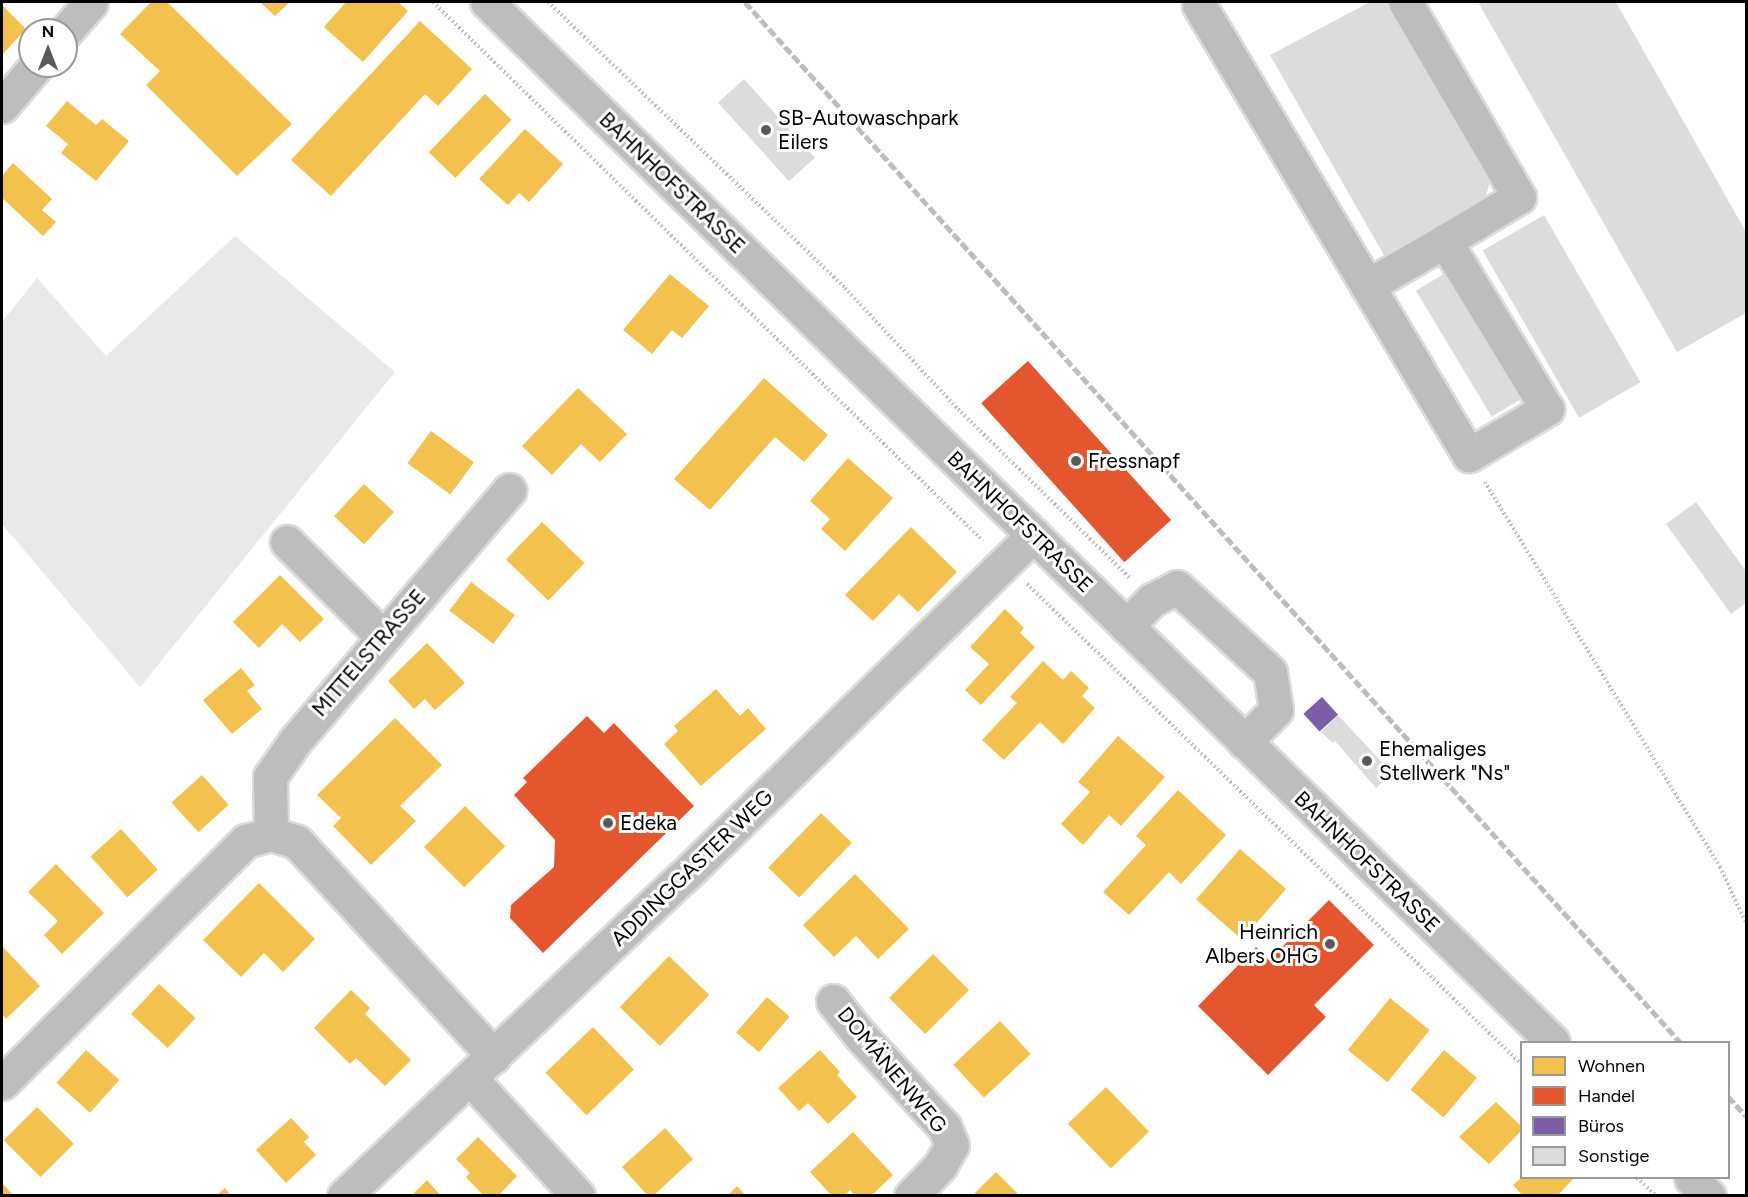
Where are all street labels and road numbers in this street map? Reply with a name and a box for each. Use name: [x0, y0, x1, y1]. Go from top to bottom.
street label: BAHNHOFSTRASSE: [594, 107, 750, 259]
street label: BAHNHOFSTRASSE: [942, 446, 1098, 598]
street label: MITTELSTRASSE: [307, 584, 431, 722]
street label: ADDINGGASTER WEG: [606, 784, 778, 952]
street label: BAHNHOFSTRASSE: [1289, 786, 1445, 938]
street label: DOMÄNENWEG: [832, 1002, 952, 1138]

